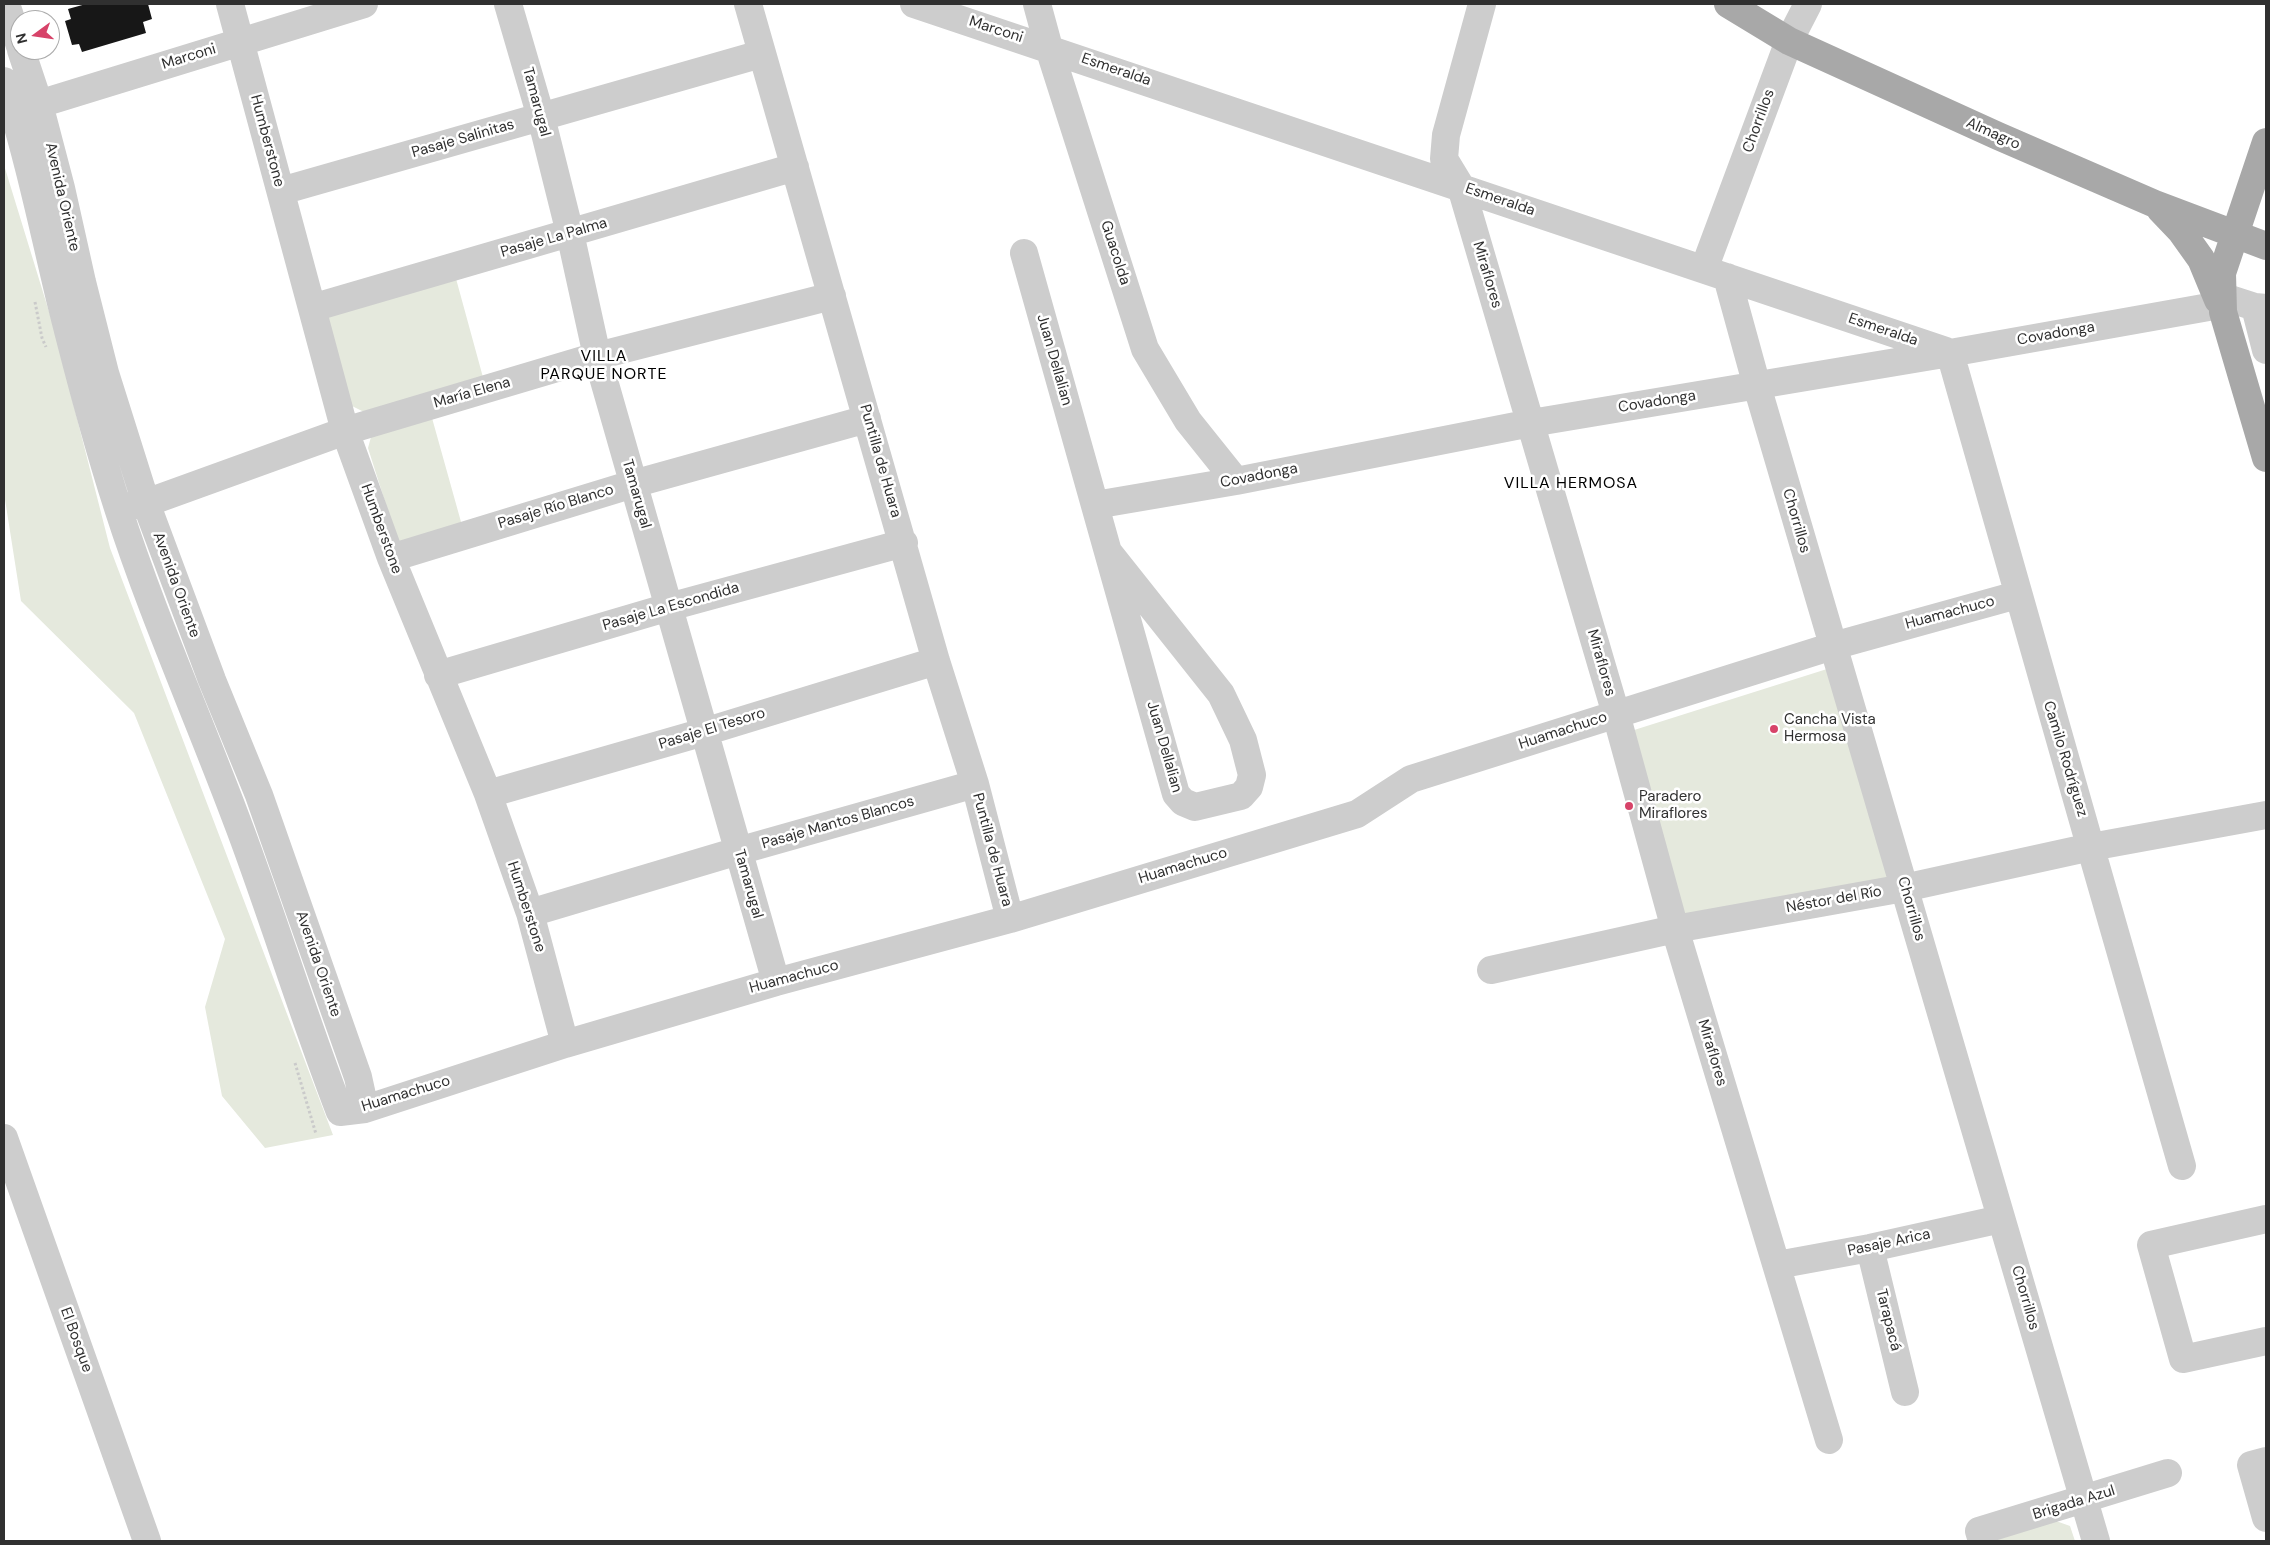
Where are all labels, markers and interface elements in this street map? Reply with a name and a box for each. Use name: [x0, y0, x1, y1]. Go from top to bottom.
north arrow: [10, 10, 60, 60]
street label: Marconi: [967, 13, 1025, 47]
text: N: [11, 31, 31, 46]
street label: Marconi: [160, 40, 218, 74]
street label: Esmeralda: [1079, 50, 1153, 90]
street label: Tamarugal: [518, 65, 554, 139]
street label: Chorrillos: [1739, 87, 1779, 155]
street label: Humberstone: [246, 93, 288, 189]
street label: Almagro: [1963, 114, 2023, 154]
street label: Pasaje Salinitas: [410, 116, 516, 162]
street label: Avenida Oriente: [41, 141, 83, 253]
street label: Esmeralda: [1463, 180, 1537, 220]
street label: Pasaje La Palma: [499, 214, 609, 262]
street label: Guacolda: [1096, 219, 1134, 287]
street label: Miraflores: [1468, 240, 1506, 310]
street label: Esmeralda: [1846, 310, 1920, 350]
street label: Juan Dellalian: [1032, 312, 1076, 408]
street label: Covadonga: [2016, 318, 2096, 350]
district label: VILLA PARQUE NORTE: [539, 347, 669, 385]
street label: María Elena: [432, 373, 512, 413]
street label: Covadonga: [1617, 387, 1697, 417]
street label: Puntilla de Huara: [855, 402, 905, 520]
street label: Tamarugal: [618, 457, 654, 531]
street label: Covadonga: [1219, 460, 1299, 492]
district label: VILLA HERMOSA: [1502, 474, 1640, 494]
street label: Pasaje Río Blanco: [496, 481, 616, 533]
street label: Humberstone: [356, 482, 406, 576]
street label: Chorrillos: [1778, 487, 1814, 555]
street label: Avenida Oriente: [149, 530, 203, 640]
street label: Pasaje La Escondida: [601, 579, 741, 635]
street label: Huamachuco: [1903, 592, 1997, 634]
street label: Miraflores: [1583, 628, 1619, 698]
street label: Juan Dellalian: [1142, 699, 1186, 795]
street label: Camilo Rodríguez: [2039, 699, 2091, 819]
street label: Pasaje El Tesoro: [657, 704, 767, 754]
street label: Huamachuco: [1517, 708, 1609, 754]
place label: Cancha Vista Hermosa: [1784, 711, 1876, 746]
marker: Cancha Vista Hermosa: [1768, 723, 1780, 735]
place label: Paradero Miraflores: [1639, 788, 1708, 823]
street label: Puntilla de Huara: [968, 791, 1016, 909]
street label: Pasaje Mantos Blancos: [760, 793, 916, 853]
marker: Paradero Miraflores: [1623, 800, 1635, 812]
street label: Huamachuco: [1136, 844, 1230, 888]
street label: Tamarugal: [730, 847, 766, 921]
street label: Humberstone: [503, 859, 549, 955]
street label: Chorrillos: [1893, 875, 1929, 943]
street label: Néstor del Río: [1785, 883, 1883, 917]
street label: Avenida Oriente: [291, 909, 345, 1019]
street label: Huamachuco: [747, 956, 841, 998]
street label: Miraflores: [1693, 1018, 1731, 1088]
street label: Huamachuco: [359, 1072, 453, 1116]
street label: Pasaje Arica: [1846, 1225, 1932, 1261]
street label: Chorrillos: [2007, 1264, 2043, 1332]
street label: Tarapacá: [1872, 1287, 1904, 1353]
street label: El Bosque: [56, 1305, 96, 1375]
street label: Brigada Azul: [2031, 1482, 2117, 1524]

